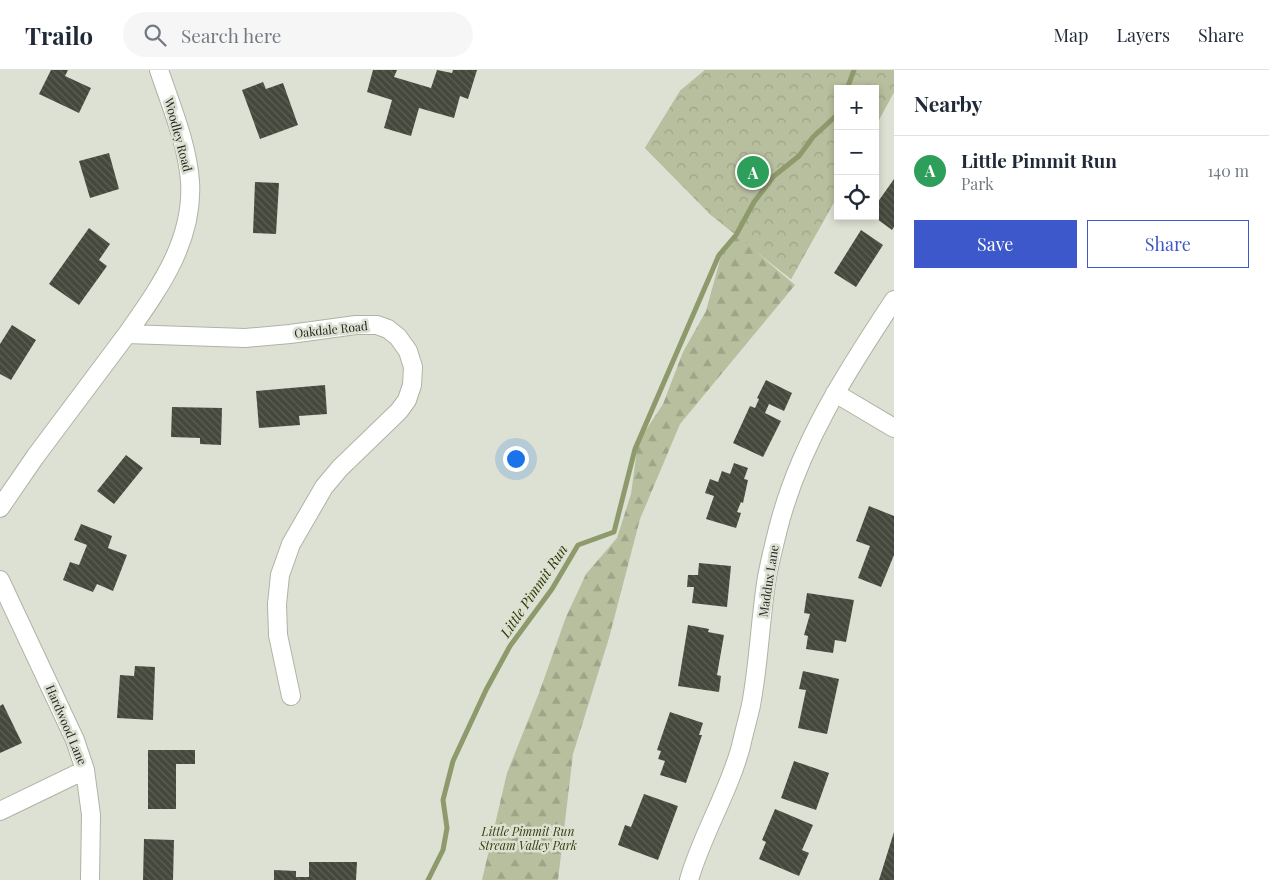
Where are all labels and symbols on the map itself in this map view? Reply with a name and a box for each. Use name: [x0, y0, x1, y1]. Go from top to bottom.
street label: Woodley Road: [161, 95, 196, 173]
pin: A: [737, 153, 769, 191]
street label: Oakdale Road: [293, 317, 368, 341]
your location: [503, 446, 529, 472]
water label: Little Pimmit Run: [495, 541, 572, 642]
street label: Maddux Lane: [754, 544, 782, 618]
street label: Hardwood Lane: [43, 682, 91, 767]
park label: Little Pimmit Run Stream Valley Park: [478, 823, 577, 853]

